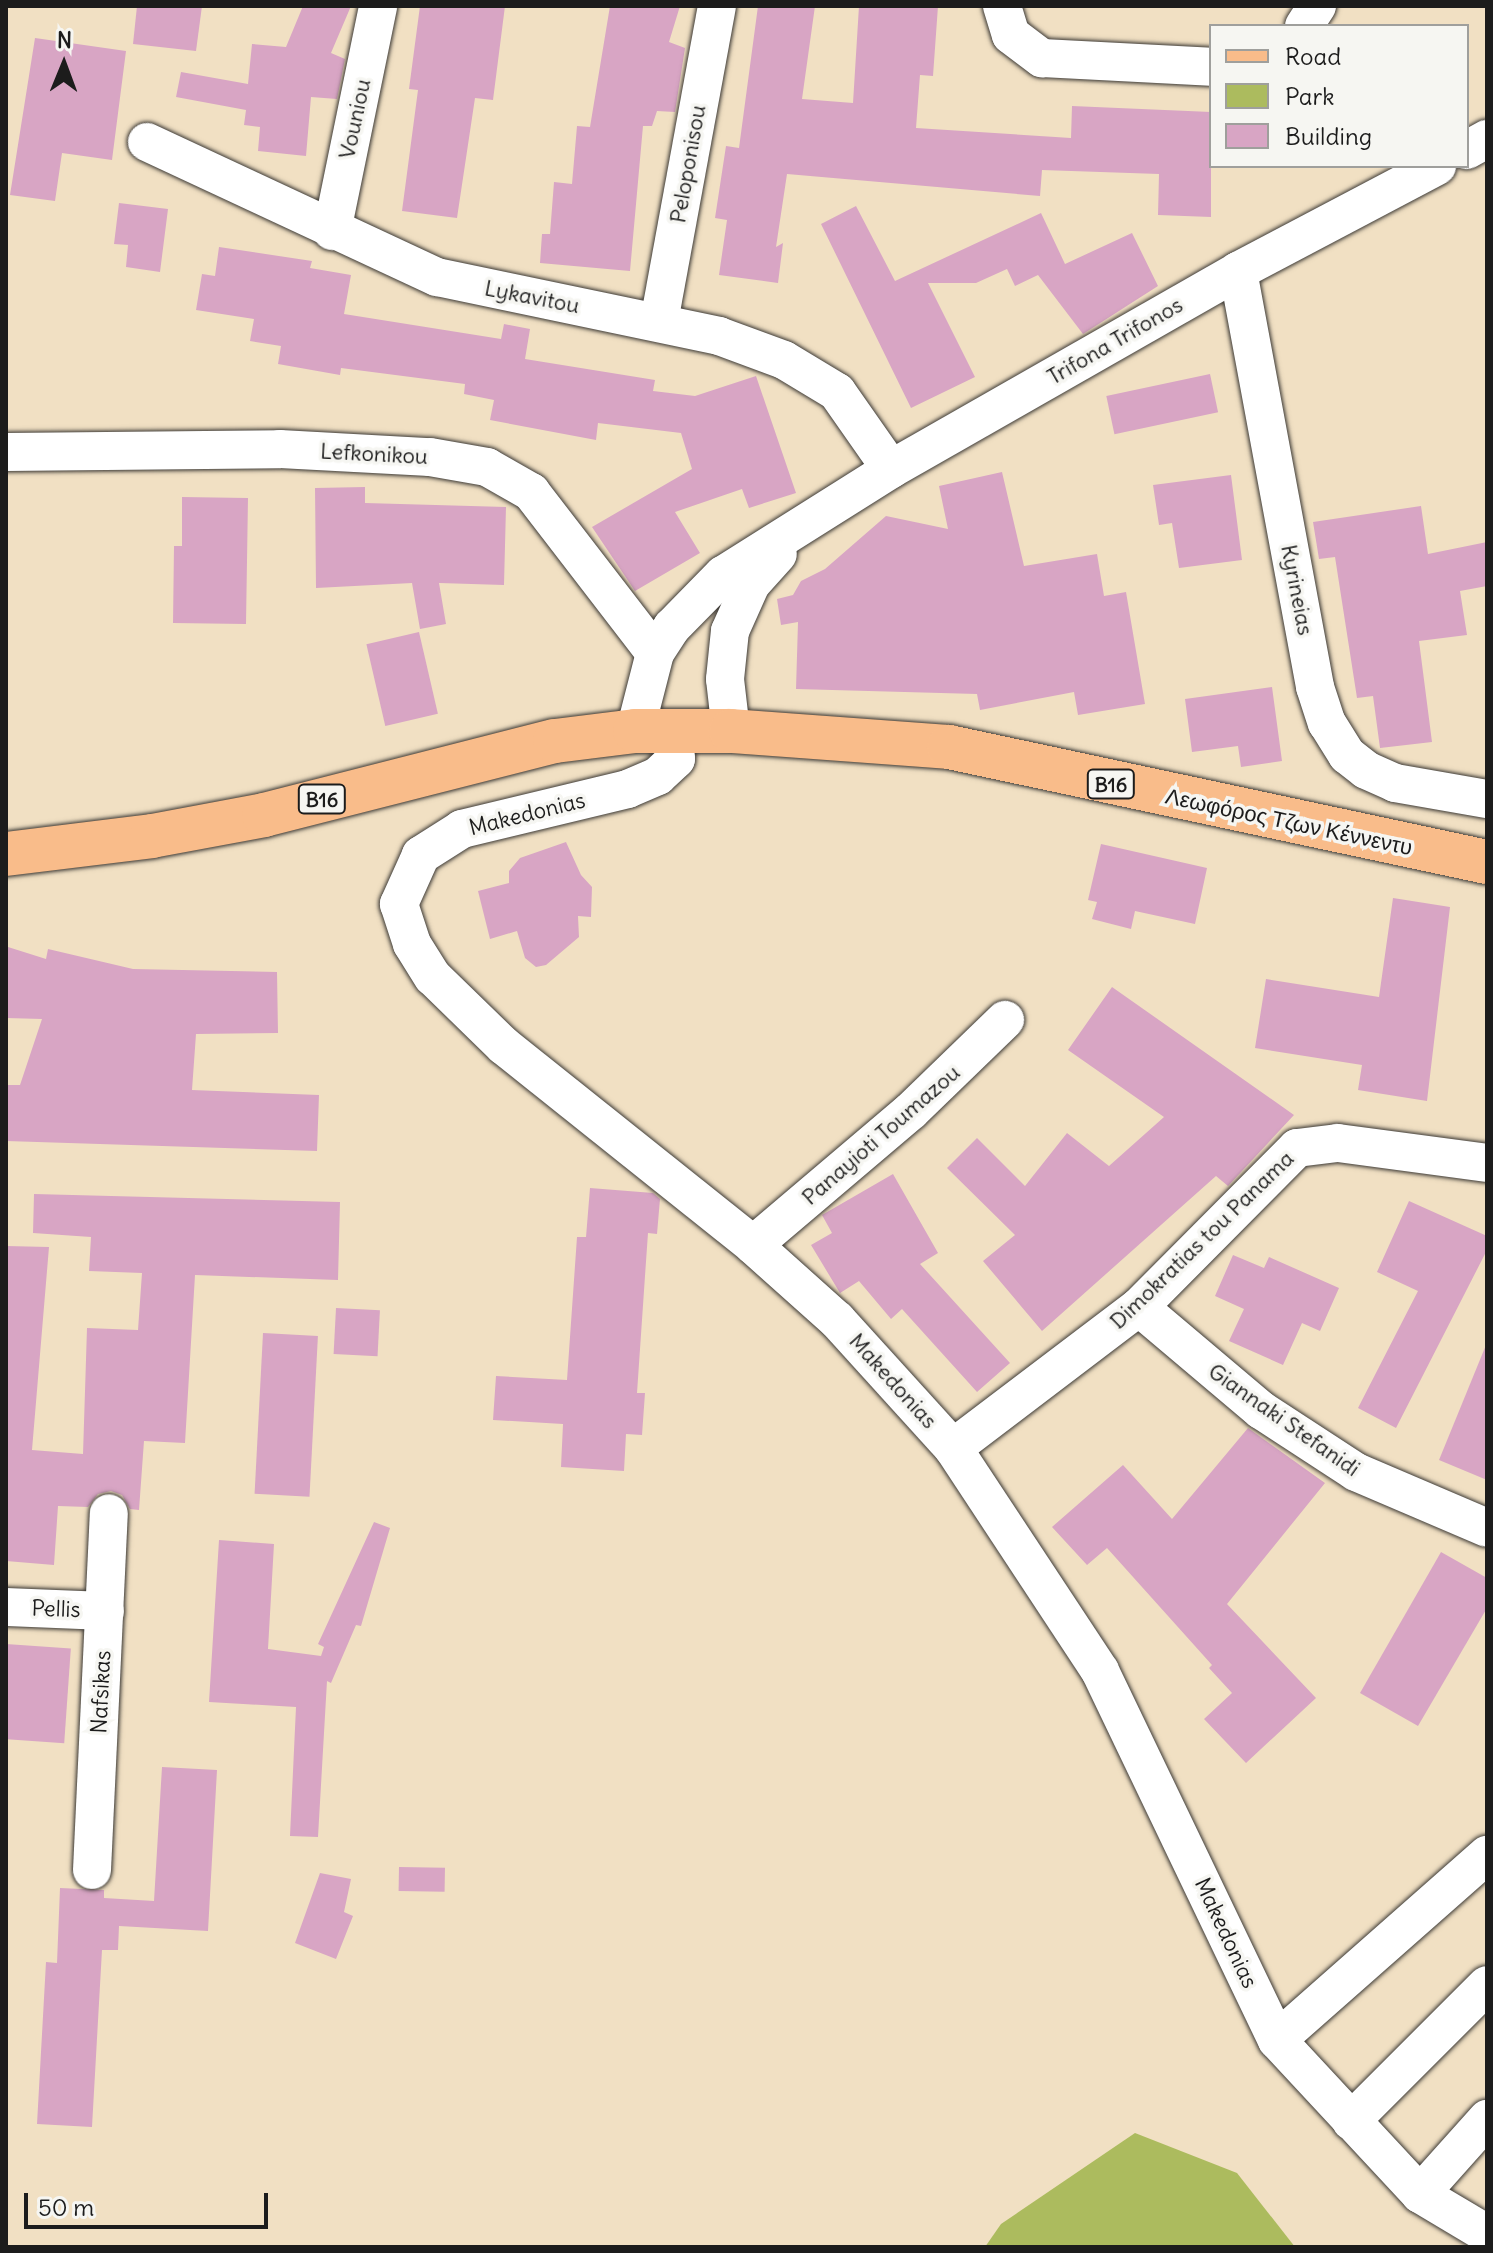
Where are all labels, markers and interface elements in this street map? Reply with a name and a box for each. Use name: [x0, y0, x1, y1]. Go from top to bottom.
north arrow: [24, 24, 104, 104]
legend: [1209, 24, 1469, 168]
text: N: [57, 26, 72, 54]
text: Road: [1285, 41, 1341, 71]
street label: Vouniou: [334, 77, 376, 161]
text: Park: [1285, 81, 1335, 111]
street label: Peloponisou: [665, 103, 711, 225]
text: Building: [1285, 121, 1372, 151]
street label: Lykavitou: [482, 275, 582, 319]
street label: Trifona Trifonos: [1043, 292, 1187, 390]
street label: Lefkonikou: [320, 438, 428, 470]
street label: Kyrineias: [1275, 542, 1319, 638]
road number: B16: [1085, 768, 1137, 800]
road number: B16: [296, 783, 348, 815]
street label: Λεωφόρος Τζων Κέννεντυ: [1163, 783, 1415, 861]
street label: Makedonias: [466, 787, 588, 841]
street label: Panayioti Toumazou: [797, 1059, 965, 1211]
street label: Dimokratias tou Panama: [1105, 1145, 1299, 1335]
street label: Makedonias: [843, 1328, 943, 1434]
street label: Giannaki Stefanidi: [1203, 1358, 1365, 1482]
street label: Pellis: [31, 1595, 81, 1623]
street label: Nafsikas: [86, 1650, 116, 1734]
street label: Makedonias: [1189, 1874, 1263, 1992]
scale bar: [28, 2177, 272, 2227]
text: 50 m: [38, 2192, 94, 2222]

